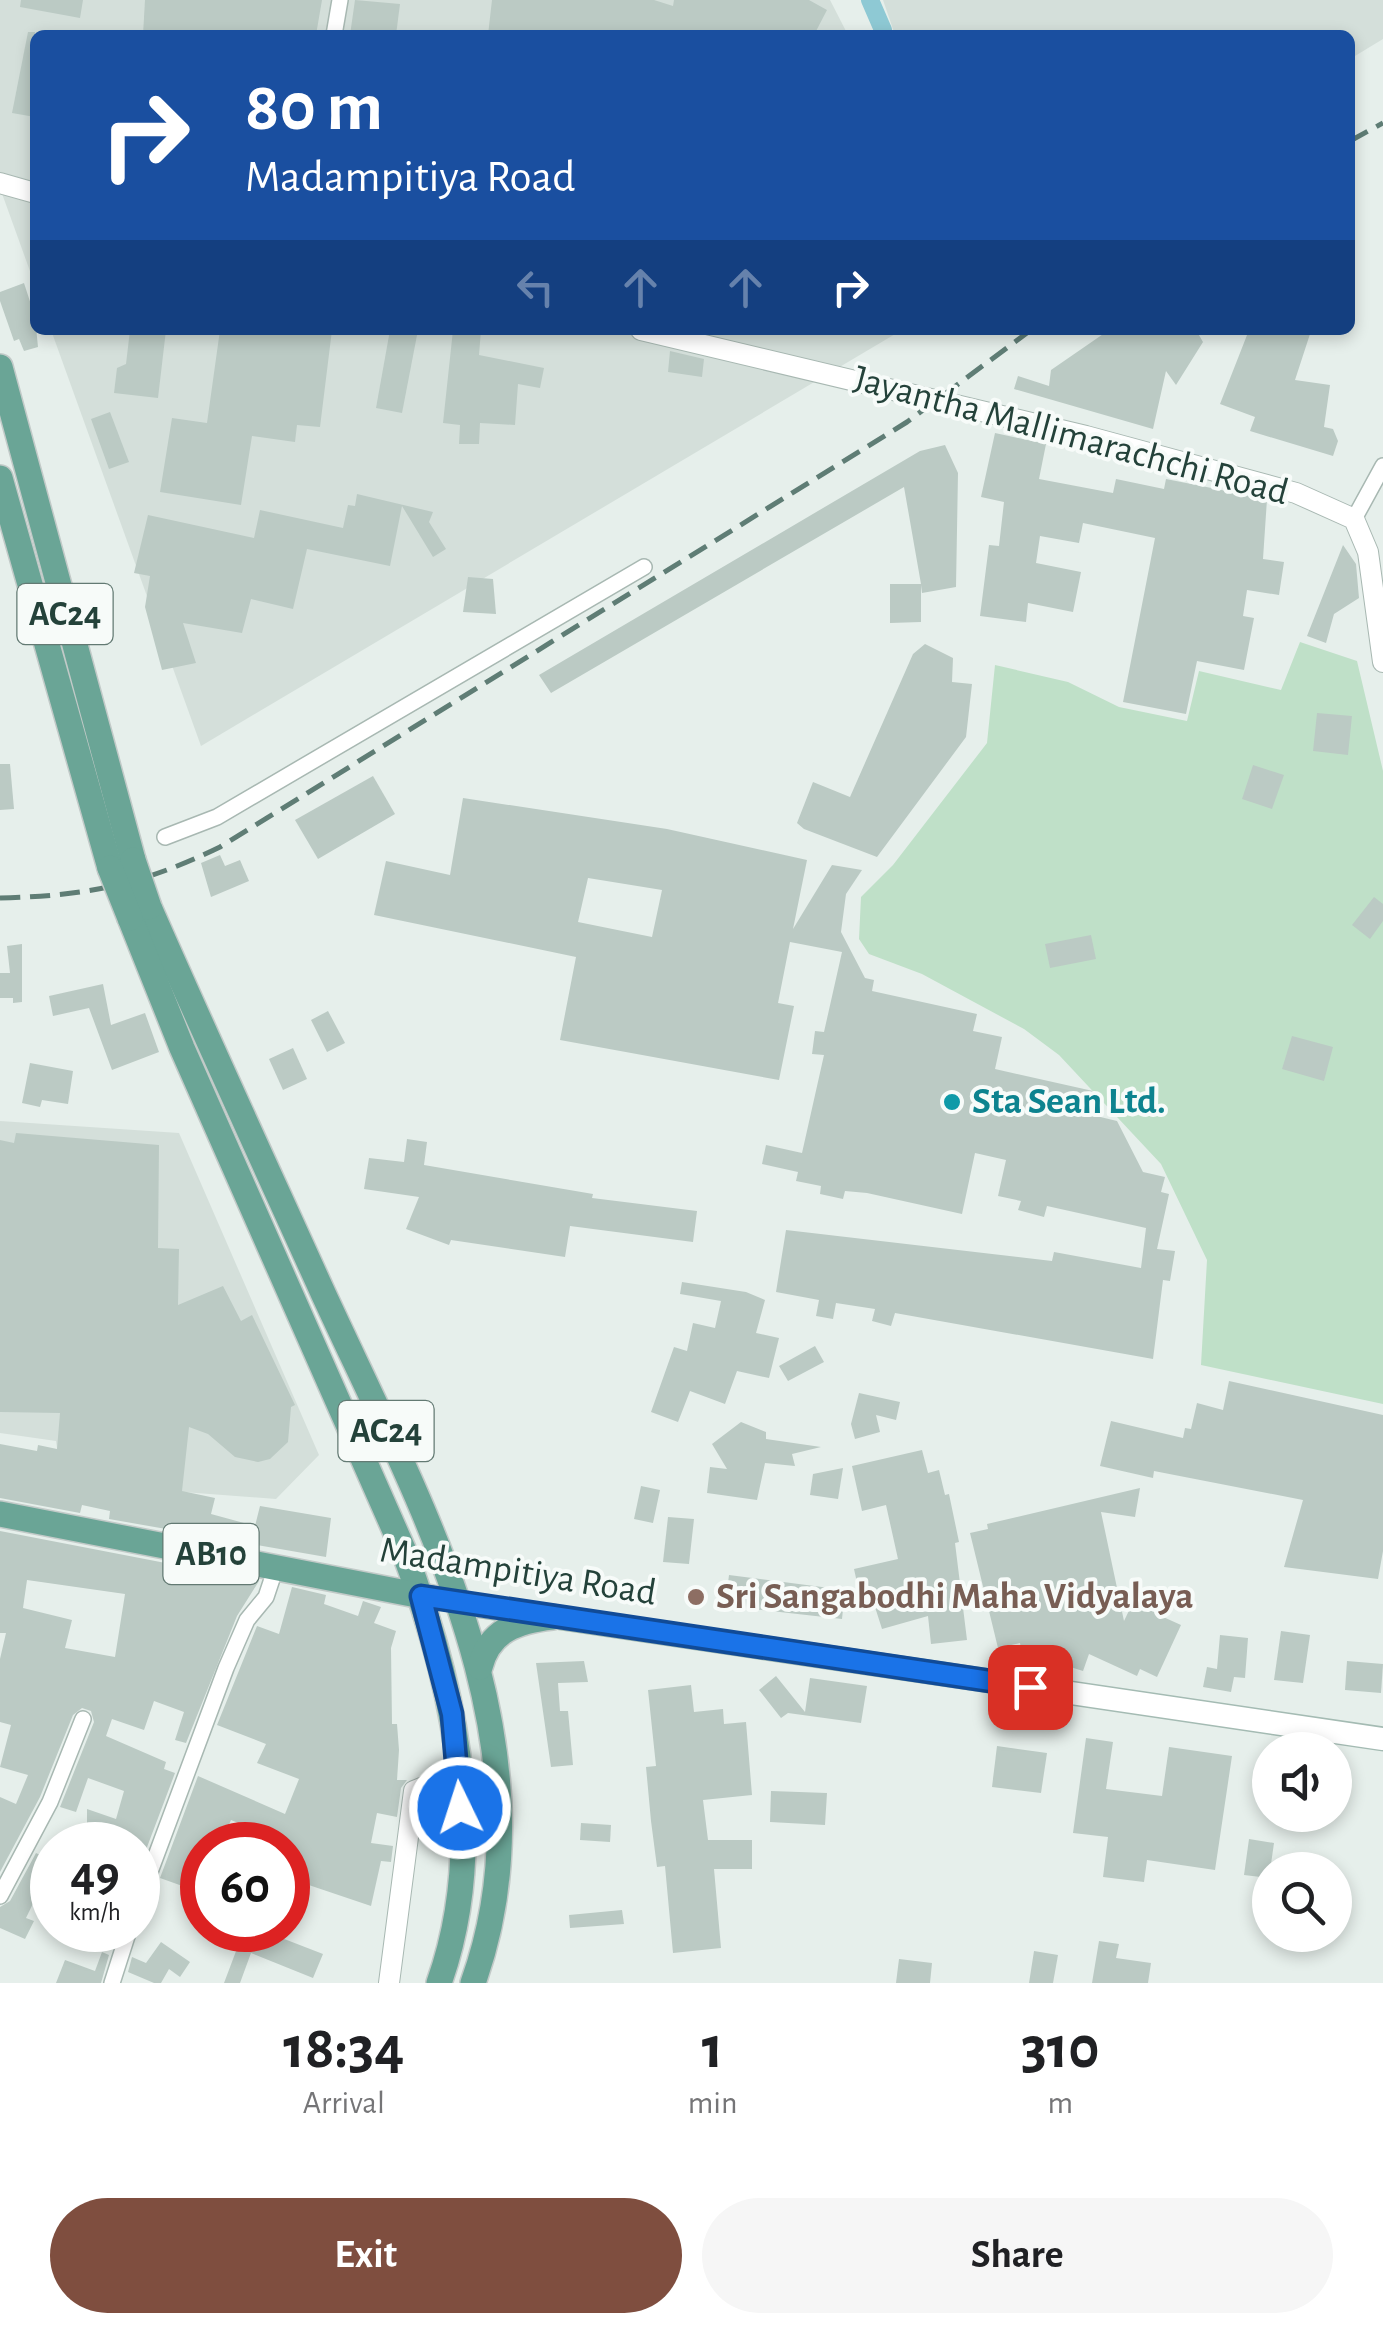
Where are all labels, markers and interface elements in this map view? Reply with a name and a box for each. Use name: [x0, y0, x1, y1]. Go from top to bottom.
icon: right: [80, 70, 210, 200]
text: 80 m: [245, 73, 383, 143]
text: Madampitiya Road: [245, 155, 576, 200]
icon: left: [508, 260, 563, 315]
icon: ahead: [613, 260, 668, 315]
icon: ahead: [718, 260, 773, 315]
icon: right: [823, 260, 878, 315]
street label: Jayantha Mallimarachchi Road: [850, 360, 1292, 512]
road number: AC24: [18, 584, 112, 644]
place label: Sta Sean Ltd.: [972, 1083, 1166, 1121]
marker: Sta Sean Ltd.: [941, 1091, 963, 1113]
road number: AC24: [338, 1401, 434, 1461]
road number: AB10: [164, 1524, 258, 1584]
street label: Madampitiya Road: [377, 1531, 659, 1613]
place label: Sri Sangabodhi Maha Vidyalaya: [716, 1578, 1193, 1616]
marker: Sri Sangabodhi Maha Vidyalaya: [685, 1586, 707, 1608]
pin: [988, 1645, 1073, 1730]
icon: arrive: [1003, 1660, 1058, 1715]
map controls: [1252, 1732, 1352, 1952]
button: sound: [1252, 1732, 1352, 1832]
position arrow: [408, 1756, 512, 1860]
speed limit sign: 60: [180, 1822, 310, 1952]
text: 49: [70, 1850, 120, 1900]
button: search: [1252, 1852, 1352, 1952]
text: km/h: [69, 1900, 121, 1925]
text: 18:34: [283, 2019, 404, 2079]
text: 1: [702, 2019, 723, 2079]
text: 310: [1021, 2019, 1100, 2079]
text: Arrival: [303, 2087, 385, 2119]
text: min: [688, 2087, 738, 2119]
text: m: [1047, 2087, 1073, 2119]
button: Exit: [50, 2198, 682, 2313]
button: Share: [702, 2198, 1333, 2313]

